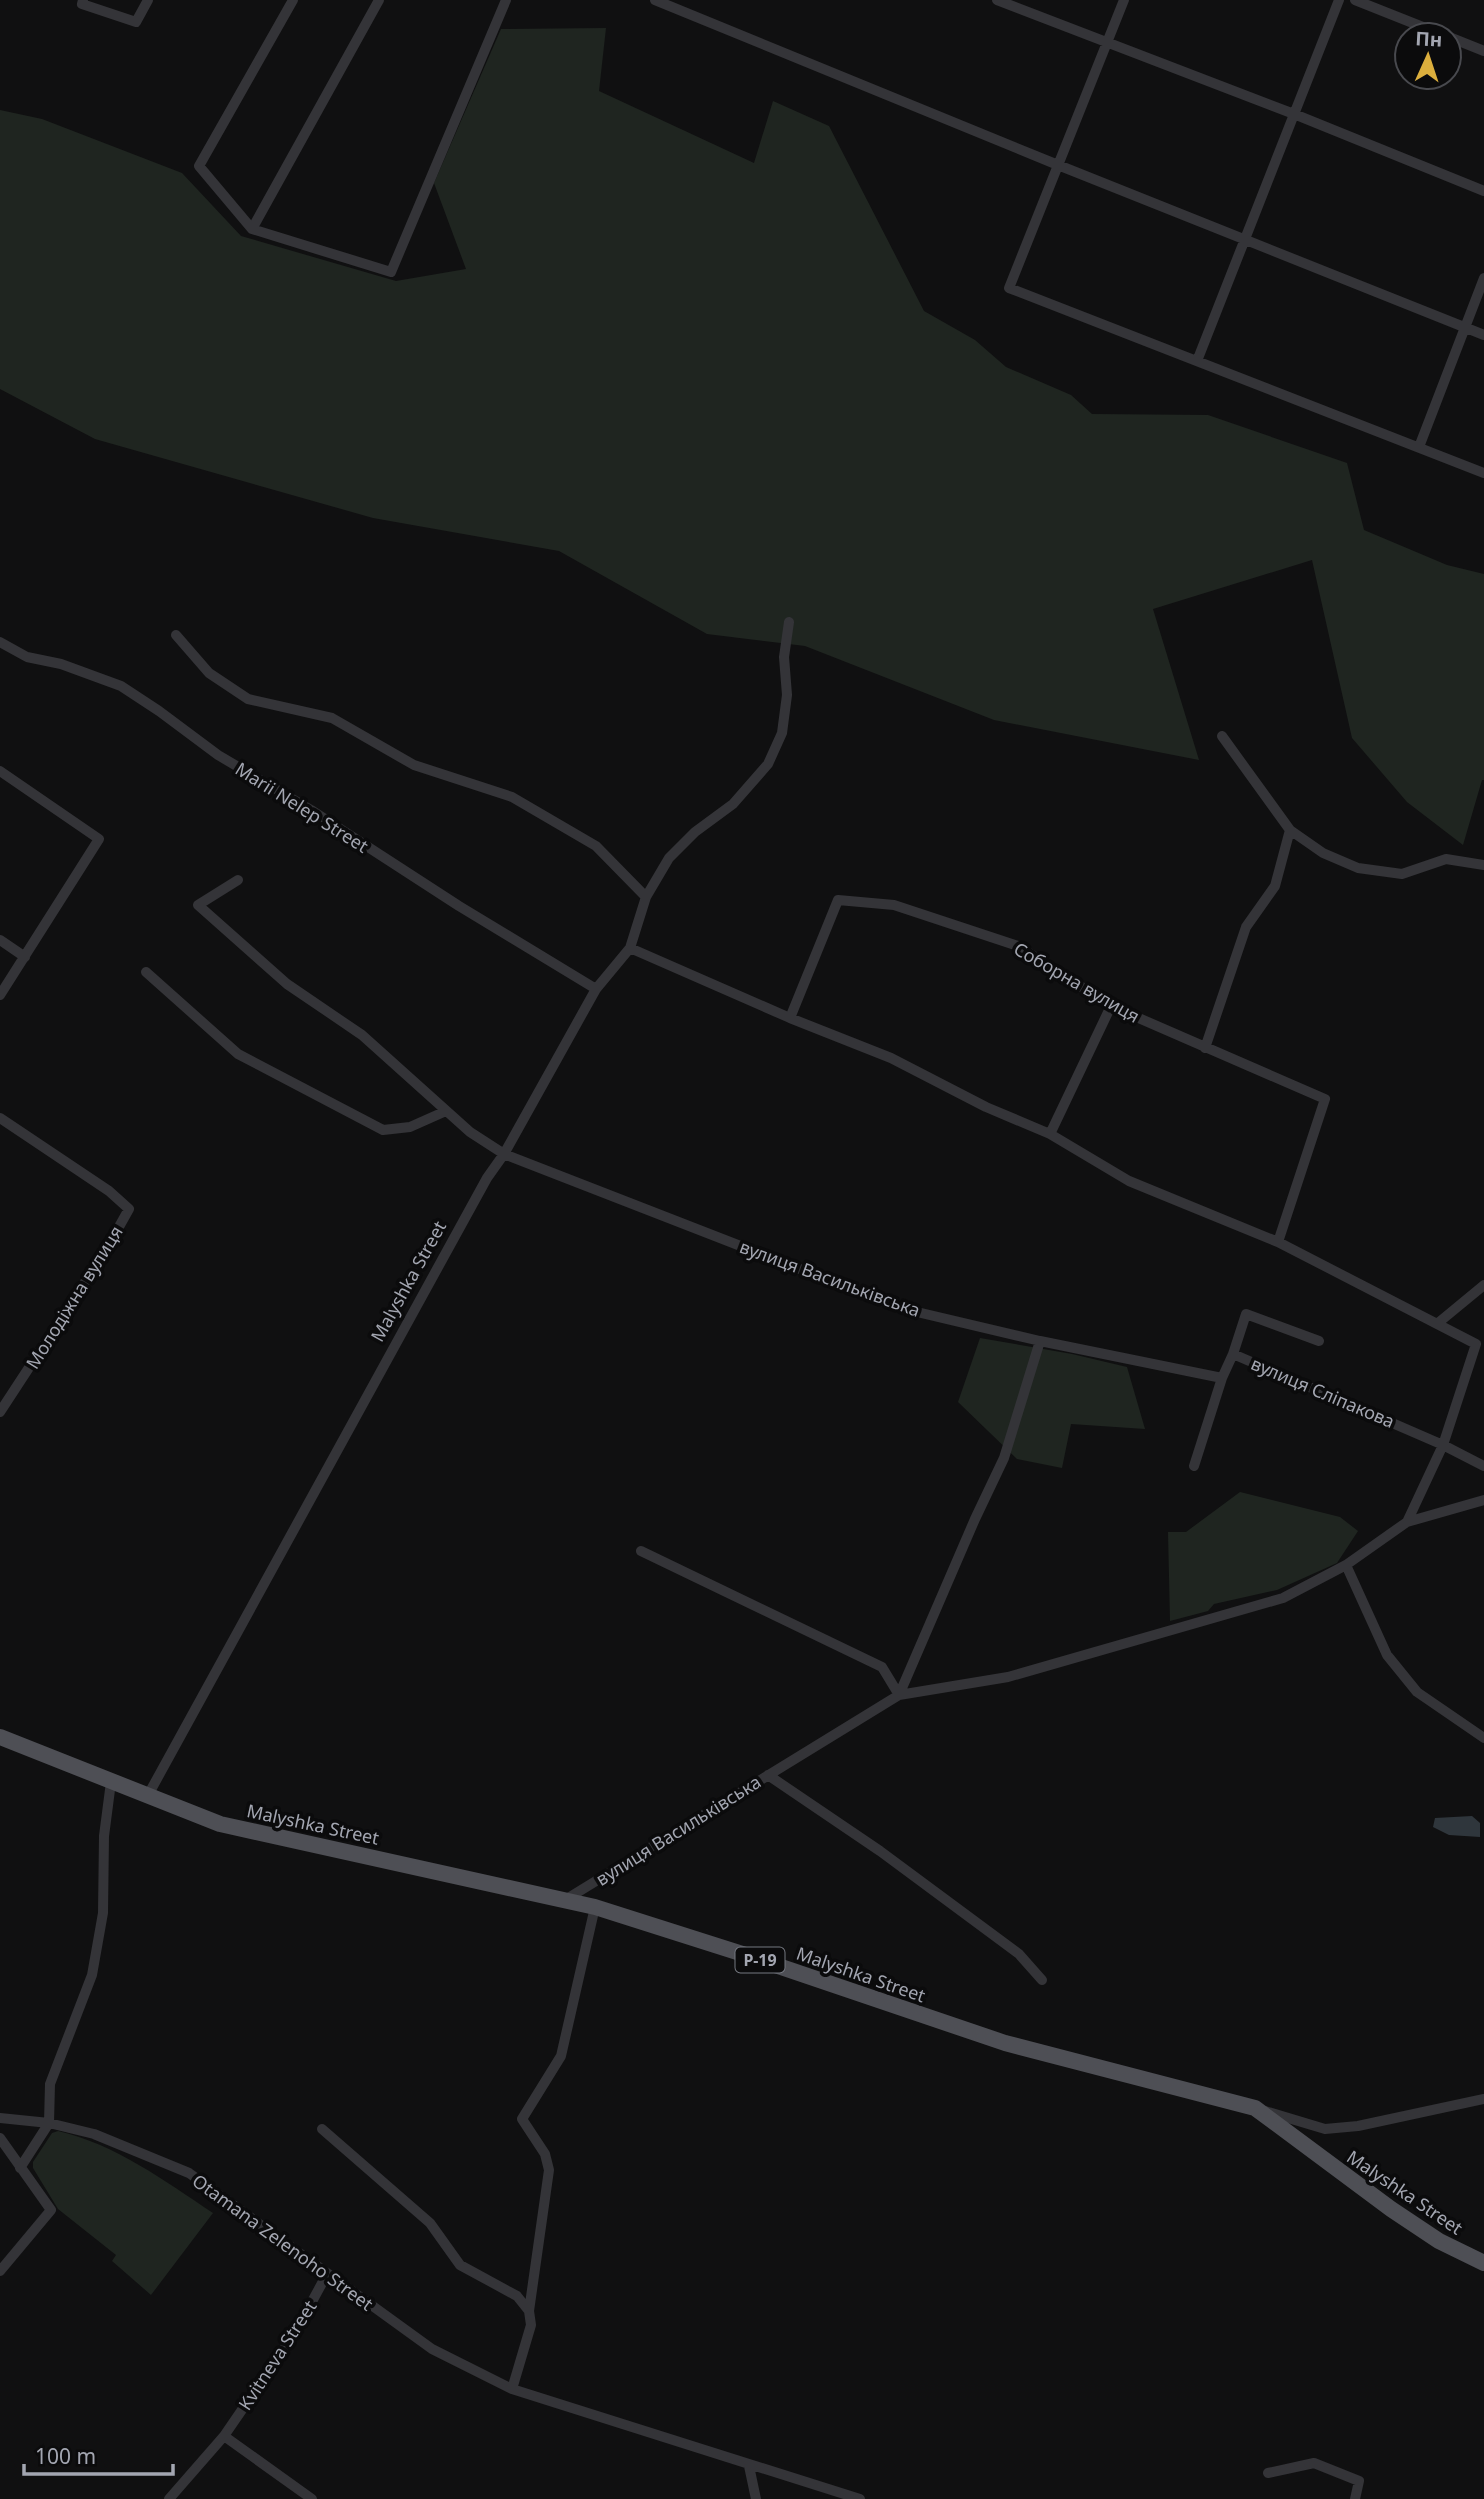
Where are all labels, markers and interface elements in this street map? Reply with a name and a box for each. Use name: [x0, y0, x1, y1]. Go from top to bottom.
north arrow: [1393, 21, 1463, 91]
text: Пн: [1415, 25, 1443, 53]
street label: Marii Nelep Street: [231, 756, 373, 858]
street label: Соборна вулиця: [1010, 936, 1144, 1028]
street label: Malyshka Street: [365, 1216, 451, 1346]
street label: Молодіжна вулиця: [20, 1221, 128, 1373]
street label: вулиця Васильківська: [736, 1234, 924, 1322]
street label: вулиця Сліпакова: [1248, 1351, 1398, 1433]
street label: вулиця Васильківська: [591, 1769, 765, 1891]
street label: Malyshka Street: [245, 1798, 382, 1850]
street label: Malyshka Street: [793, 1941, 929, 2007]
road number: Р-19: [736, 1948, 784, 1972]
street label: Malyshka Street: [1342, 2144, 1468, 2240]
street label: Otamana Zelenoho Street: [188, 2168, 379, 2316]
street label: Kvitneva Street: [232, 2295, 322, 2415]
scale bar: [24, 2432, 173, 2476]
text: 100 m: [35, 2442, 96, 2470]

